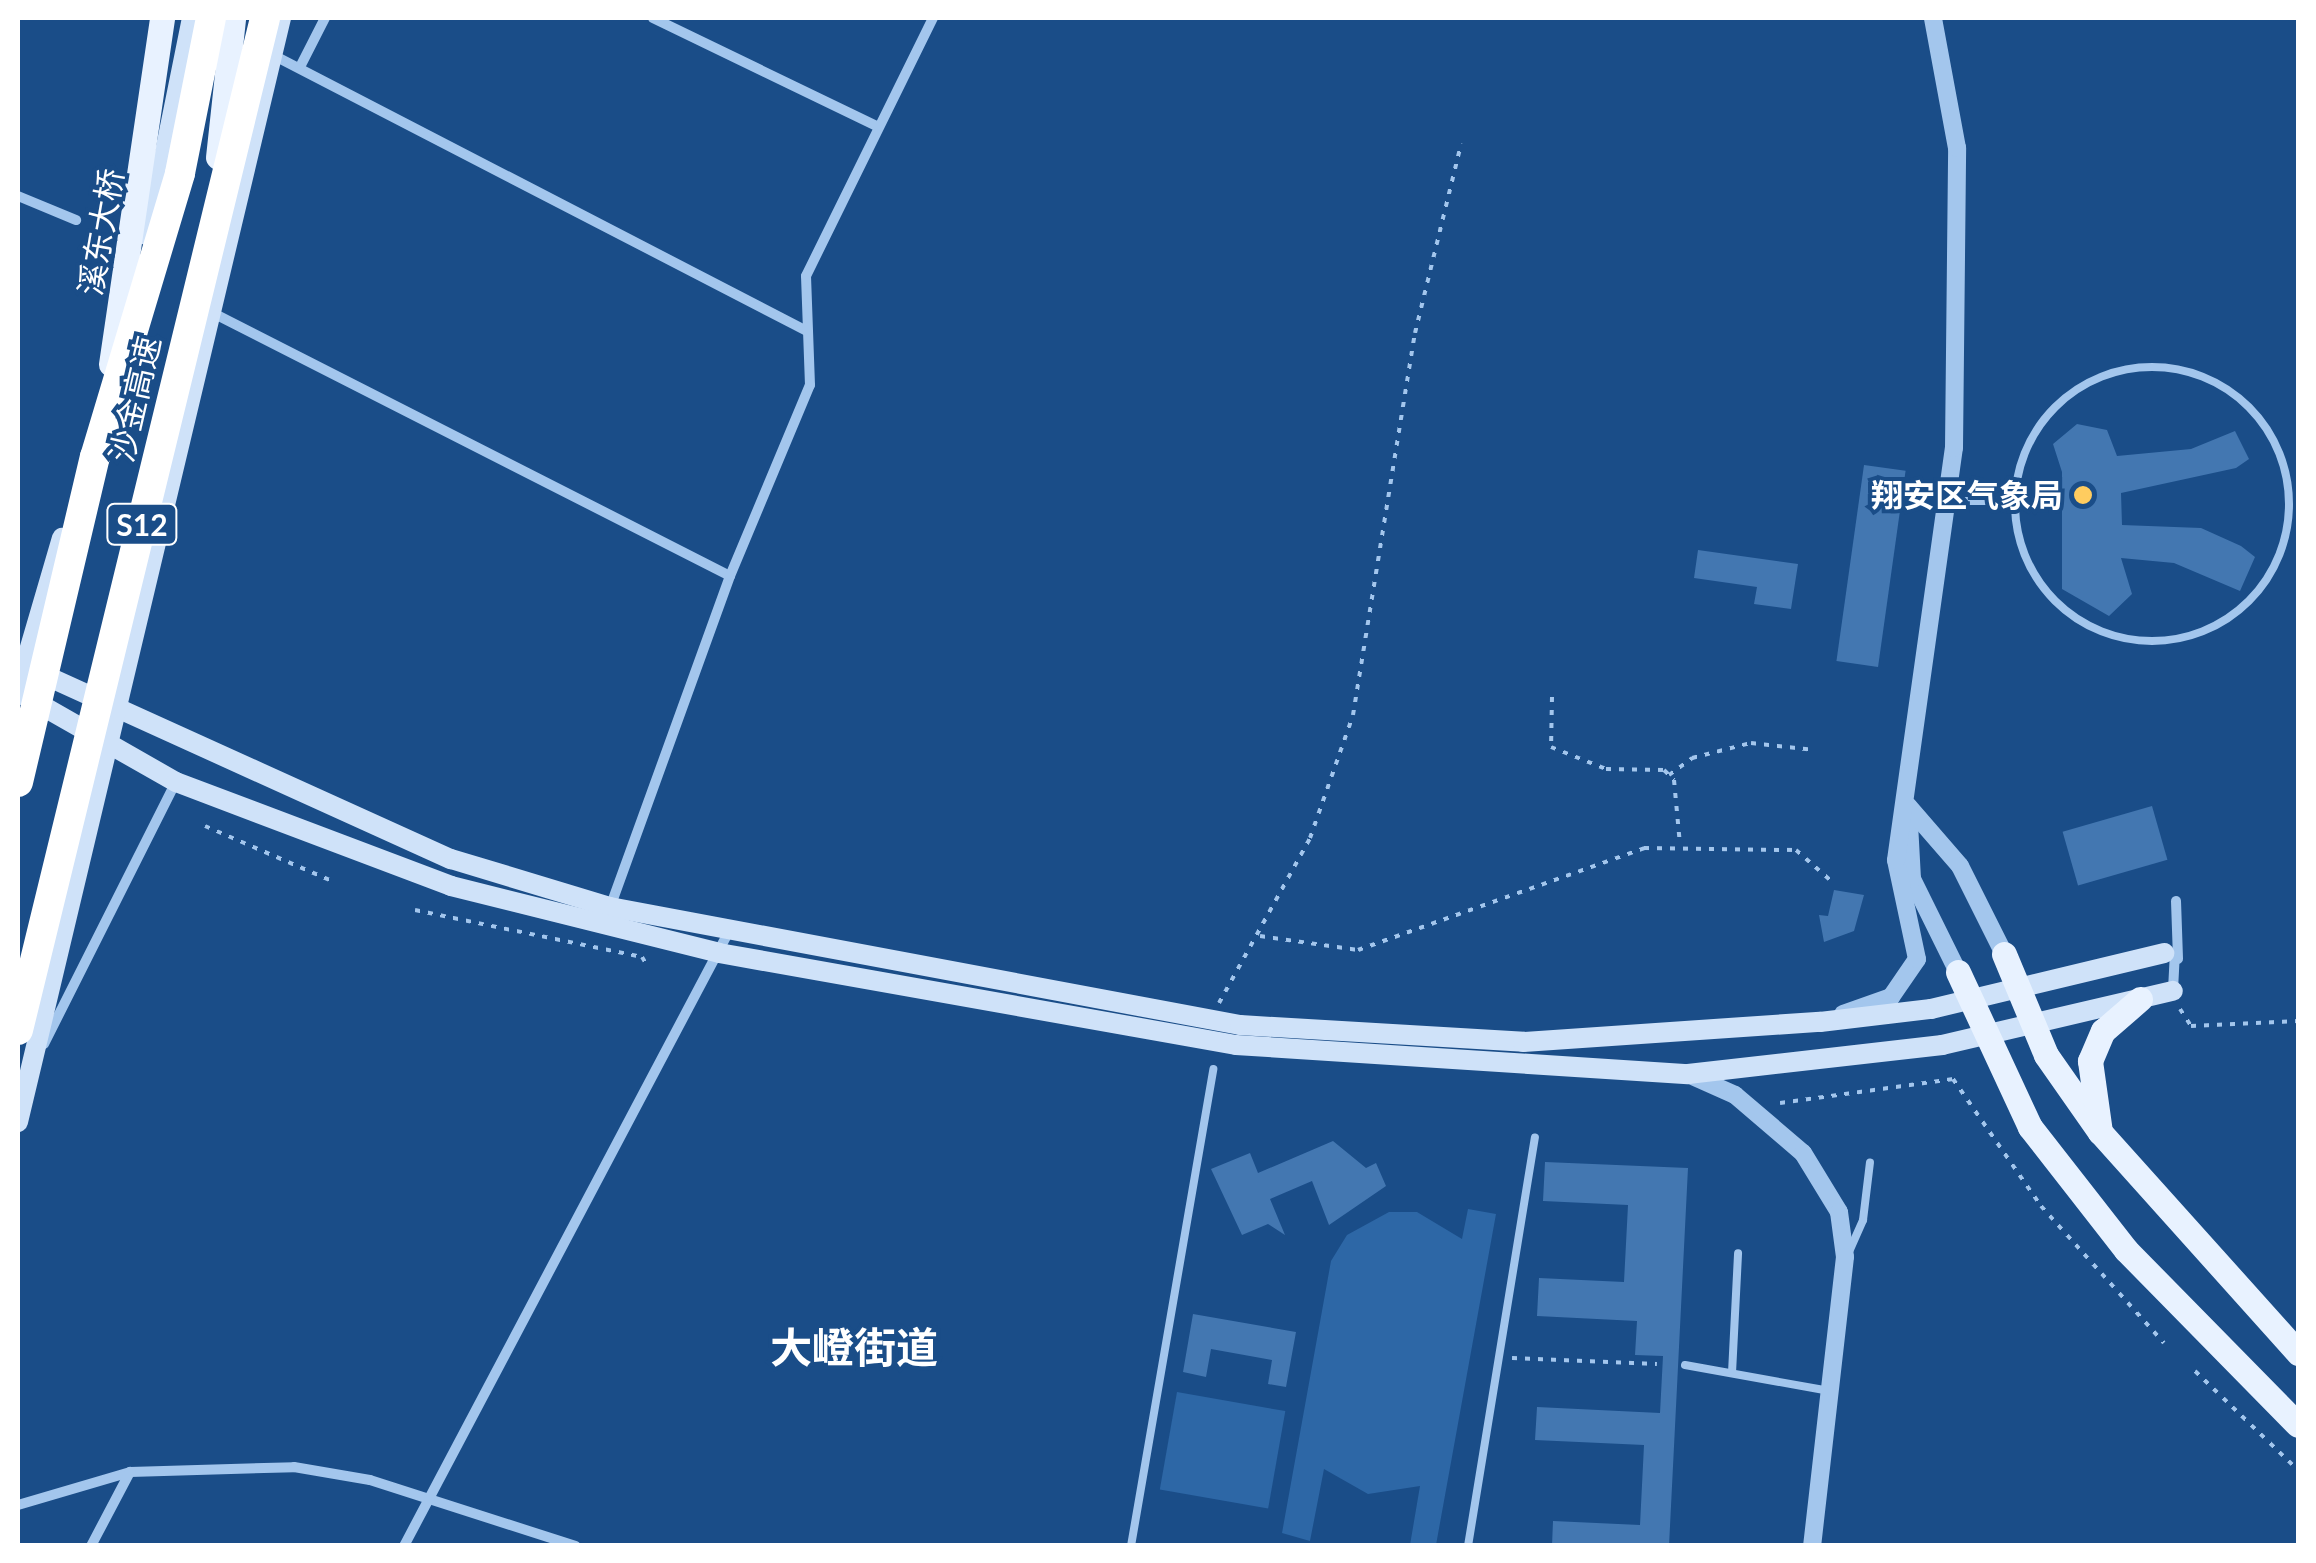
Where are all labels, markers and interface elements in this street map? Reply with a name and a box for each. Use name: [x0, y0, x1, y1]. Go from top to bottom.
street label: 溪东大桥: [71, 166, 131, 298]
street label: 沙金高速: [102, 332, 168, 466]
place label: 翔安区气象局: [1871, 476, 2063, 514]
marker: 翔安区气象局: [2072, 484, 2094, 506]
road number: S12: [104, 499, 180, 549]
district label: 大嶝街道: [770, 1322, 938, 1372]

